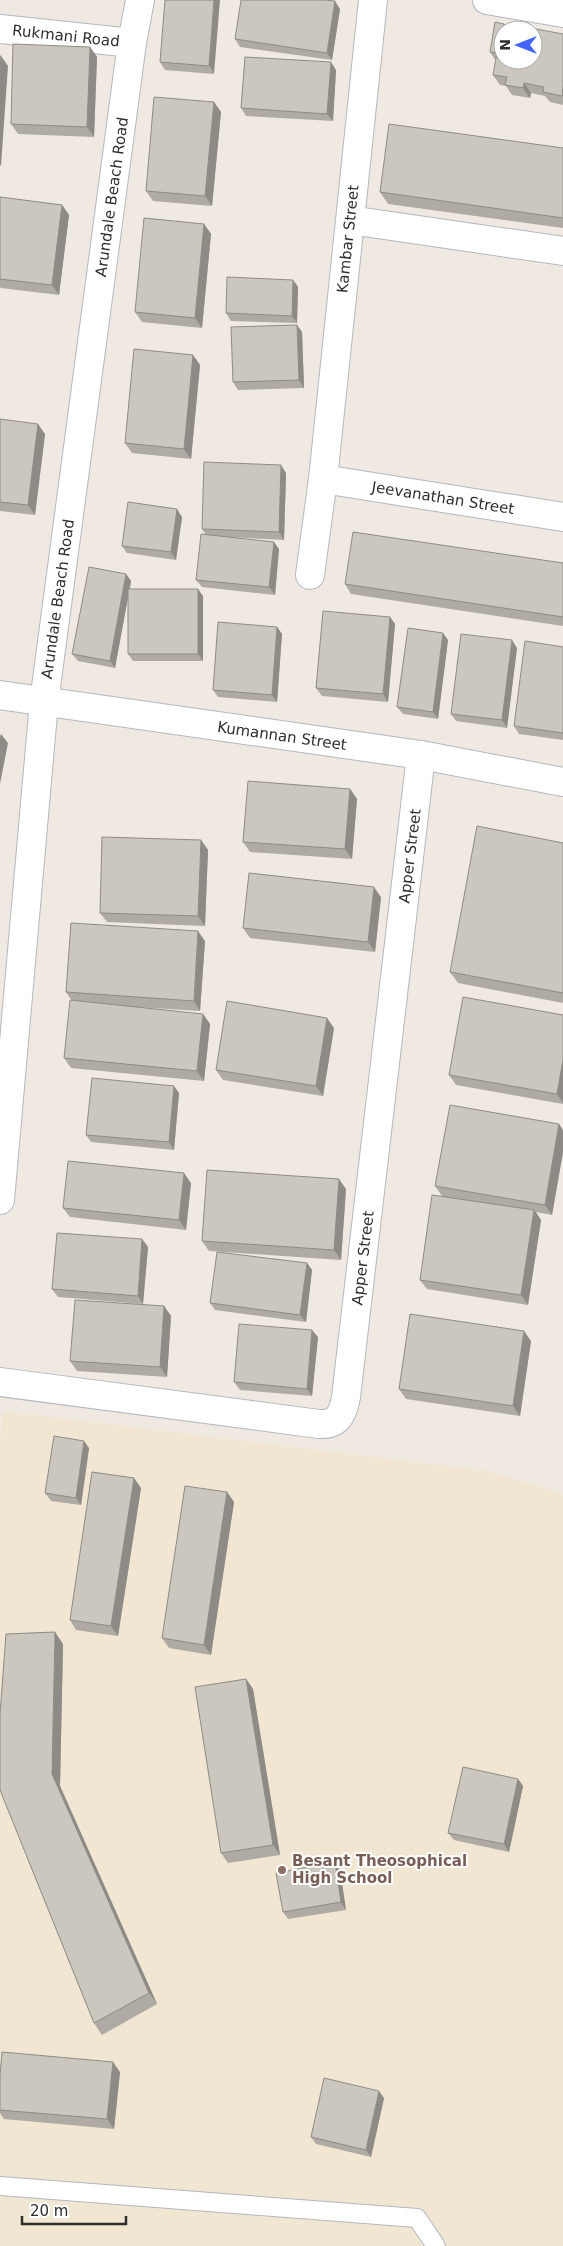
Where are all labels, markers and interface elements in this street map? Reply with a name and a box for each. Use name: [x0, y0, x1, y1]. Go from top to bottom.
north arrow: [493, 20, 543, 70]
street label: Rukmani Road: [11, 21, 121, 51]
text: N: [497, 39, 513, 51]
street label: Arundale Beach Road: [92, 116, 132, 278]
street label: Kambar Street: [333, 184, 363, 294]
street label: Jeevanathan Street: [369, 478, 516, 518]
street label: Arundale Beach Road: [38, 518, 78, 680]
street label: Kumannan Street: [216, 718, 348, 754]
street label: Apper Street: [395, 808, 425, 904]
street label: Apper Street: [348, 1210, 378, 1306]
place label: Besant Theosophical High School: [292, 1852, 467, 1887]
marker: Besant Theosophical High School: [276, 1864, 288, 1876]
scale bar: [22, 2194, 126, 2226]
text: 20 m: [30, 2202, 68, 2220]

